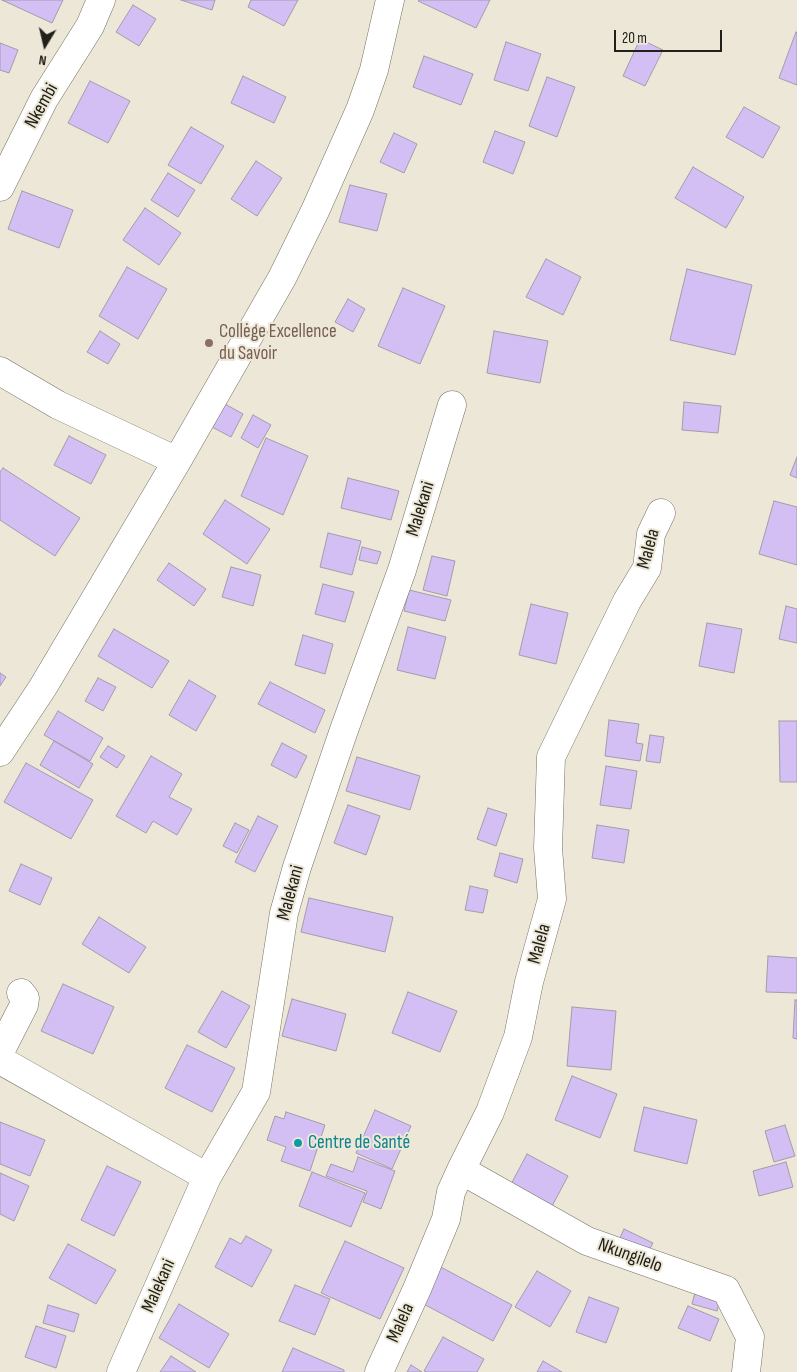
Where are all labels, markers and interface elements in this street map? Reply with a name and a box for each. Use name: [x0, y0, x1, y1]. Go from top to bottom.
north arrow: [20, 20, 70, 70]
scale bar: [617, 20, 724, 52]
text: 20 m: [622, 29, 647, 48]
text: N: [38, 51, 48, 69]
street label: Nkembi: [20, 80, 64, 132]
place label: Collėge Excellence du Savoir: [219, 321, 337, 365]
marker: Collėge Excellence du Savoir: [203, 337, 215, 349]
street label: Malekani: [402, 479, 440, 539]
street label: Malela: [633, 526, 665, 572]
street label: Malekani: [273, 863, 309, 923]
street label: Malela: [524, 921, 556, 967]
place label: Centre de Santé: [308, 1132, 410, 1154]
marker: Centre de Santé: [292, 1137, 304, 1149]
street label: Nkungilelo: [595, 1234, 665, 1278]
street label: Malekani: [137, 1256, 181, 1316]
street label: Malela: [382, 1300, 420, 1346]

